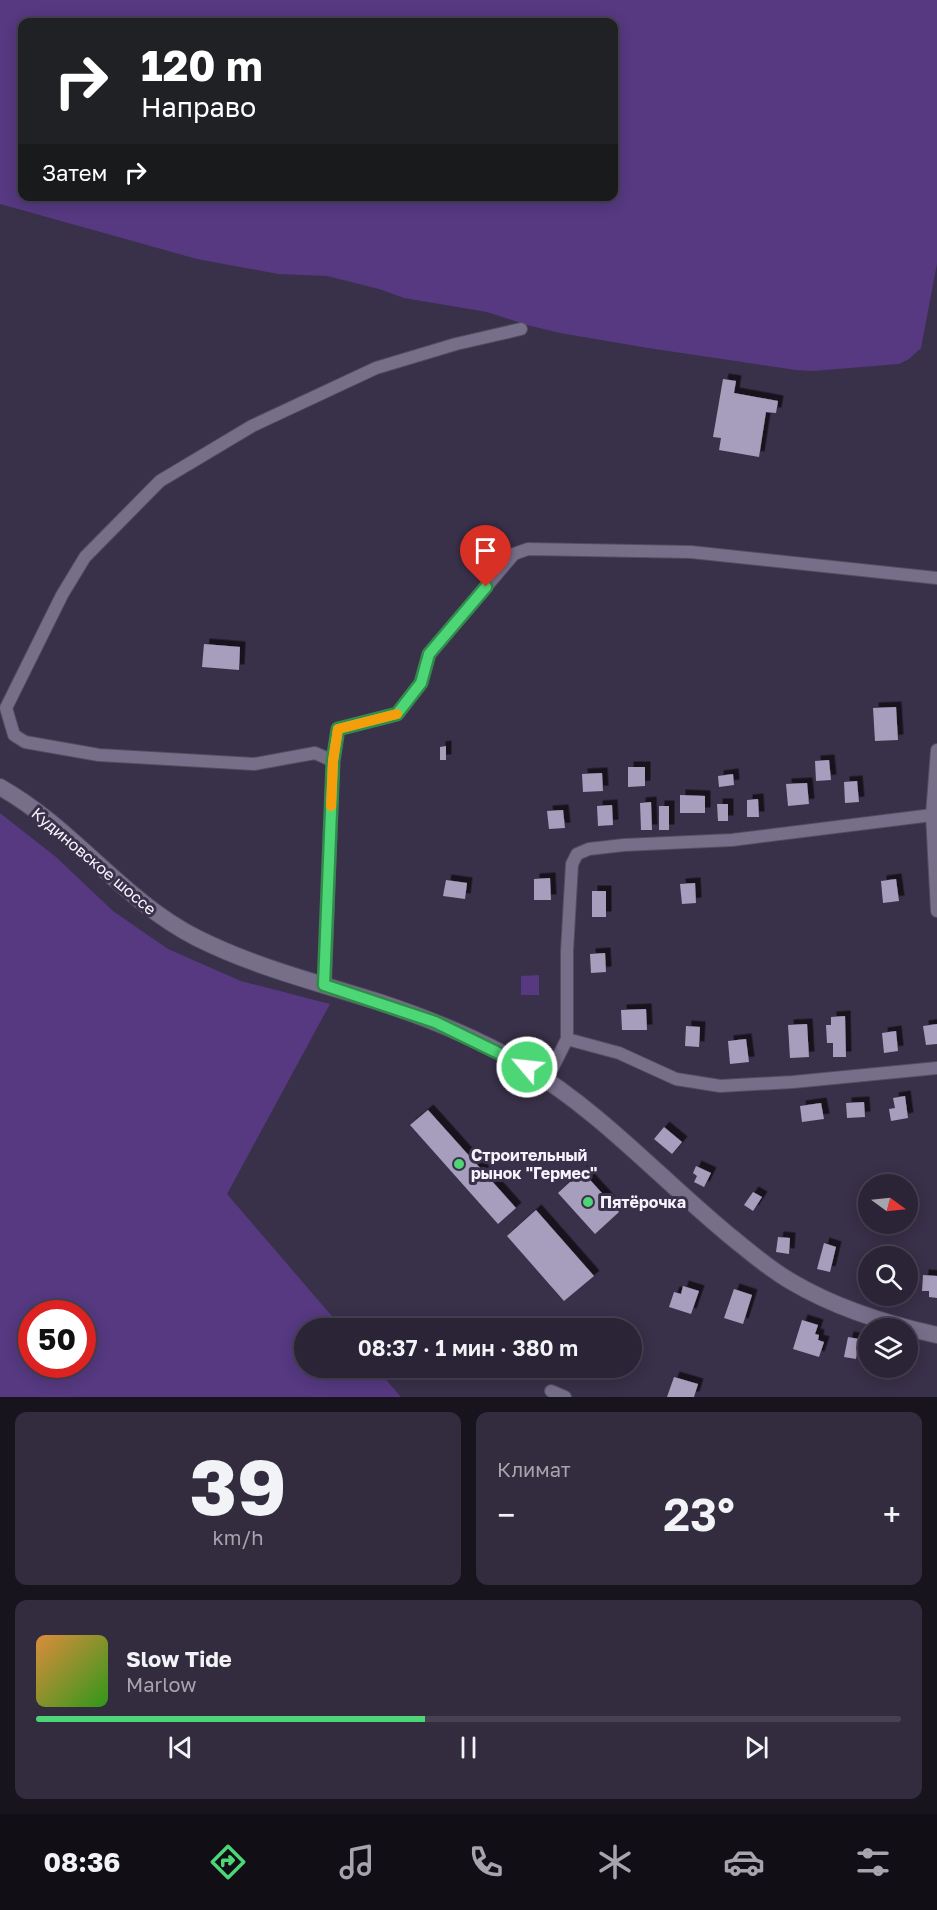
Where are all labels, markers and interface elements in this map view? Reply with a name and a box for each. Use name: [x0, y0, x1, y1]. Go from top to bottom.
text: 120 m: [141, 40, 263, 90]
icon: right: [42, 42, 120, 120]
text: Направо: [141, 91, 256, 123]
icon: right: [119, 156, 152, 189]
text: Затем: [42, 159, 107, 186]
pin: [460, 525, 511, 587]
icon: arrive: [469, 534, 502, 567]
street label: Кудиновское шоссе: [28, 803, 160, 919]
position arrow: [495, 1035, 559, 1099]
place label: Строительный рынок "Гермес": [471, 1145, 597, 1183]
marker: Строительный рынок "Гермес": [452, 1157, 466, 1171]
north arrow: [858, 1174, 918, 1234]
map controls: [858, 1174, 918, 1378]
place label: Пятёрочка: [600, 1192, 686, 1212]
marker: Пятёрочка: [581, 1195, 595, 1209]
button: search: [858, 1246, 918, 1306]
speed limit sign: 50: [18, 1300, 96, 1378]
button: layers: [858, 1318, 918, 1378]
text: 08:37 · 1 мин · 380 m: [358, 1334, 578, 1361]
text: 39: [189, 1439, 287, 1532]
text: Климат: [497, 1457, 571, 1481]
text: 23°: [663, 1487, 735, 1541]
text: −: [497, 1495, 515, 1534]
text: +: [883, 1495, 901, 1534]
text: km/h: [213, 1525, 263, 1549]
text: Slow Tide: [126, 1645, 232, 1672]
text: Marlow: [126, 1672, 197, 1696]
icon: previous: [164, 1731, 197, 1764]
icon: pause: [452, 1731, 485, 1764]
icon: next: [740, 1731, 773, 1764]
icon: directions: [207, 1841, 249, 1883]
icon: music: [336, 1841, 378, 1883]
icon: phone: [465, 1841, 507, 1883]
icon: climate: [594, 1841, 636, 1883]
icon: car: [723, 1841, 765, 1883]
icon: filters: [852, 1841, 894, 1883]
text: 08:36: [43, 1846, 121, 1878]

